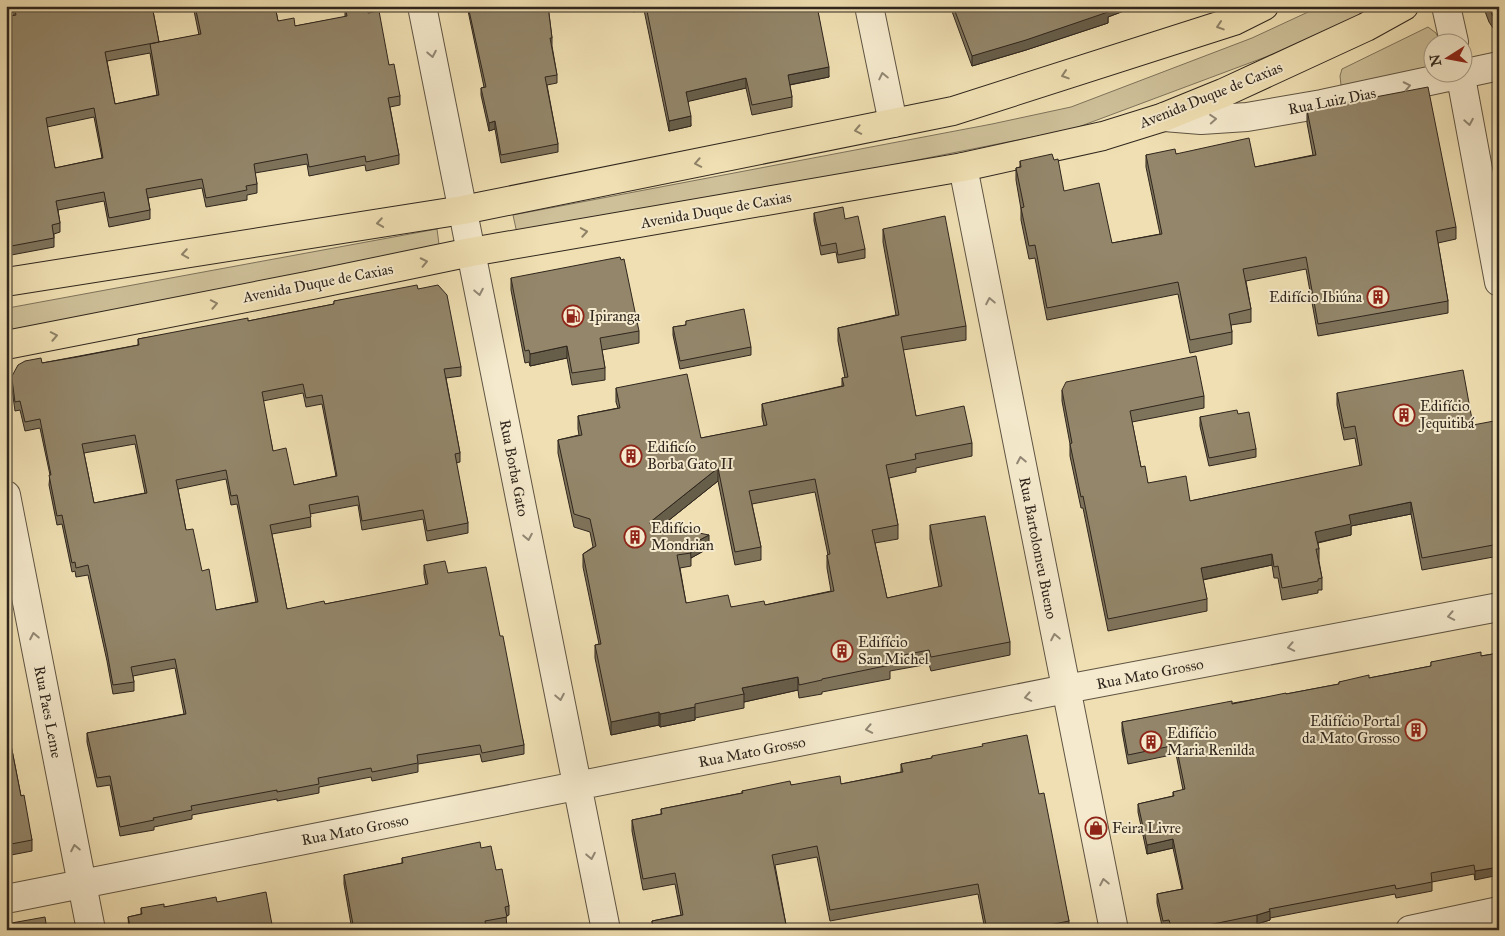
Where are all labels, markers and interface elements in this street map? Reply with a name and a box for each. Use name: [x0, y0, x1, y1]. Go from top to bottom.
one-way arrow: [1216, 20, 1225, 30]
north arrow: [1422, 32, 1472, 82]
one-way arrow: [426, 50, 437, 59]
text: N: [1426, 53, 1445, 68]
street label: Avenida Duque de Caxias: [1136, 58, 1286, 133]
one-way arrow: [1061, 70, 1070, 80]
one-way arrow: [879, 71, 889, 80]
one-way arrow: [1403, 81, 1411, 92]
street label: Rua Luiz Dias: [1287, 84, 1377, 118]
one-way arrow: [1209, 114, 1217, 125]
one-way arrow: [1464, 118, 1474, 127]
one-way arrow: [853, 125, 862, 135]
one-way arrow: [694, 157, 703, 167]
street label: Avenida Duque de Caxias: [638, 188, 793, 233]
one-way arrow: [375, 218, 384, 228]
one-way arrow: [580, 228, 588, 238]
one-way arrow: [180, 248, 189, 258]
one-way arrow: [420, 257, 429, 268]
street label: Avenida Duque de Caxias: [240, 260, 395, 308]
building icon: Edifício Ibiúna: [1366, 285, 1390, 309]
one-way arrow: [473, 288, 483, 297]
place label: Edifício Ibiúna: [1269, 288, 1363, 306]
one-way arrow: [985, 296, 995, 305]
one-way arrow: [209, 300, 218, 310]
fuel station icon: Ipiranga: [561, 304, 585, 328]
place label: Ipiranga: [589, 307, 641, 325]
one-way arrow: [50, 331, 59, 341]
place label: Edifício Jequitibá: [1418, 397, 1475, 433]
building icon: Edifício Jequitibá: [1392, 403, 1416, 427]
street label: Rua Borba Gato: [496, 418, 532, 518]
place label: Edificío Borba Gato II: [647, 438, 733, 473]
building icon: Edificío Borba Gato II: [619, 444, 643, 468]
one-way arrow: [1016, 456, 1026, 465]
street label: Rua Bartolomeu Bueno: [1015, 475, 1061, 621]
place label: Edifício Mondrian: [651, 519, 714, 554]
building icon: Edifício Mondrian: [623, 525, 647, 549]
one-way arrow: [522, 533, 533, 542]
one-way arrow: [1446, 611, 1455, 621]
one-way arrow: [29, 632, 39, 641]
one-way arrow: [1051, 632, 1061, 641]
place label: Edifício San Michel: [858, 633, 930, 668]
building icon: Edifício San Michel: [830, 639, 854, 663]
one-way arrow: [1287, 641, 1296, 651]
street label: Rua Mato Grosso: [1095, 655, 1205, 693]
street label: Rua Paes Leme: [30, 664, 66, 760]
one-way arrow: [1024, 691, 1033, 702]
one-way arrow: [554, 692, 565, 701]
place label: Edifício Portal da Mato Grosso: [1302, 712, 1401, 747]
building icon: Edifício Portal da Mato Grosso: [1404, 718, 1428, 742]
one-way arrow: [865, 723, 874, 733]
place label: Edifício Maria Renilda: [1167, 724, 1256, 759]
building icon: Edifício Maria Renilda: [1139, 730, 1163, 754]
street label: Rua Mato Grosso: [697, 733, 807, 771]
street label: Rua Mato Grosso: [300, 811, 410, 849]
shop icon: Feira Livre: [1084, 816, 1108, 840]
place label: Feira Livre: [1112, 819, 1181, 837]
one-way arrow: [70, 843, 80, 852]
one-way arrow: [586, 852, 596, 860]
one-way arrow: [1099, 878, 1110, 886]

